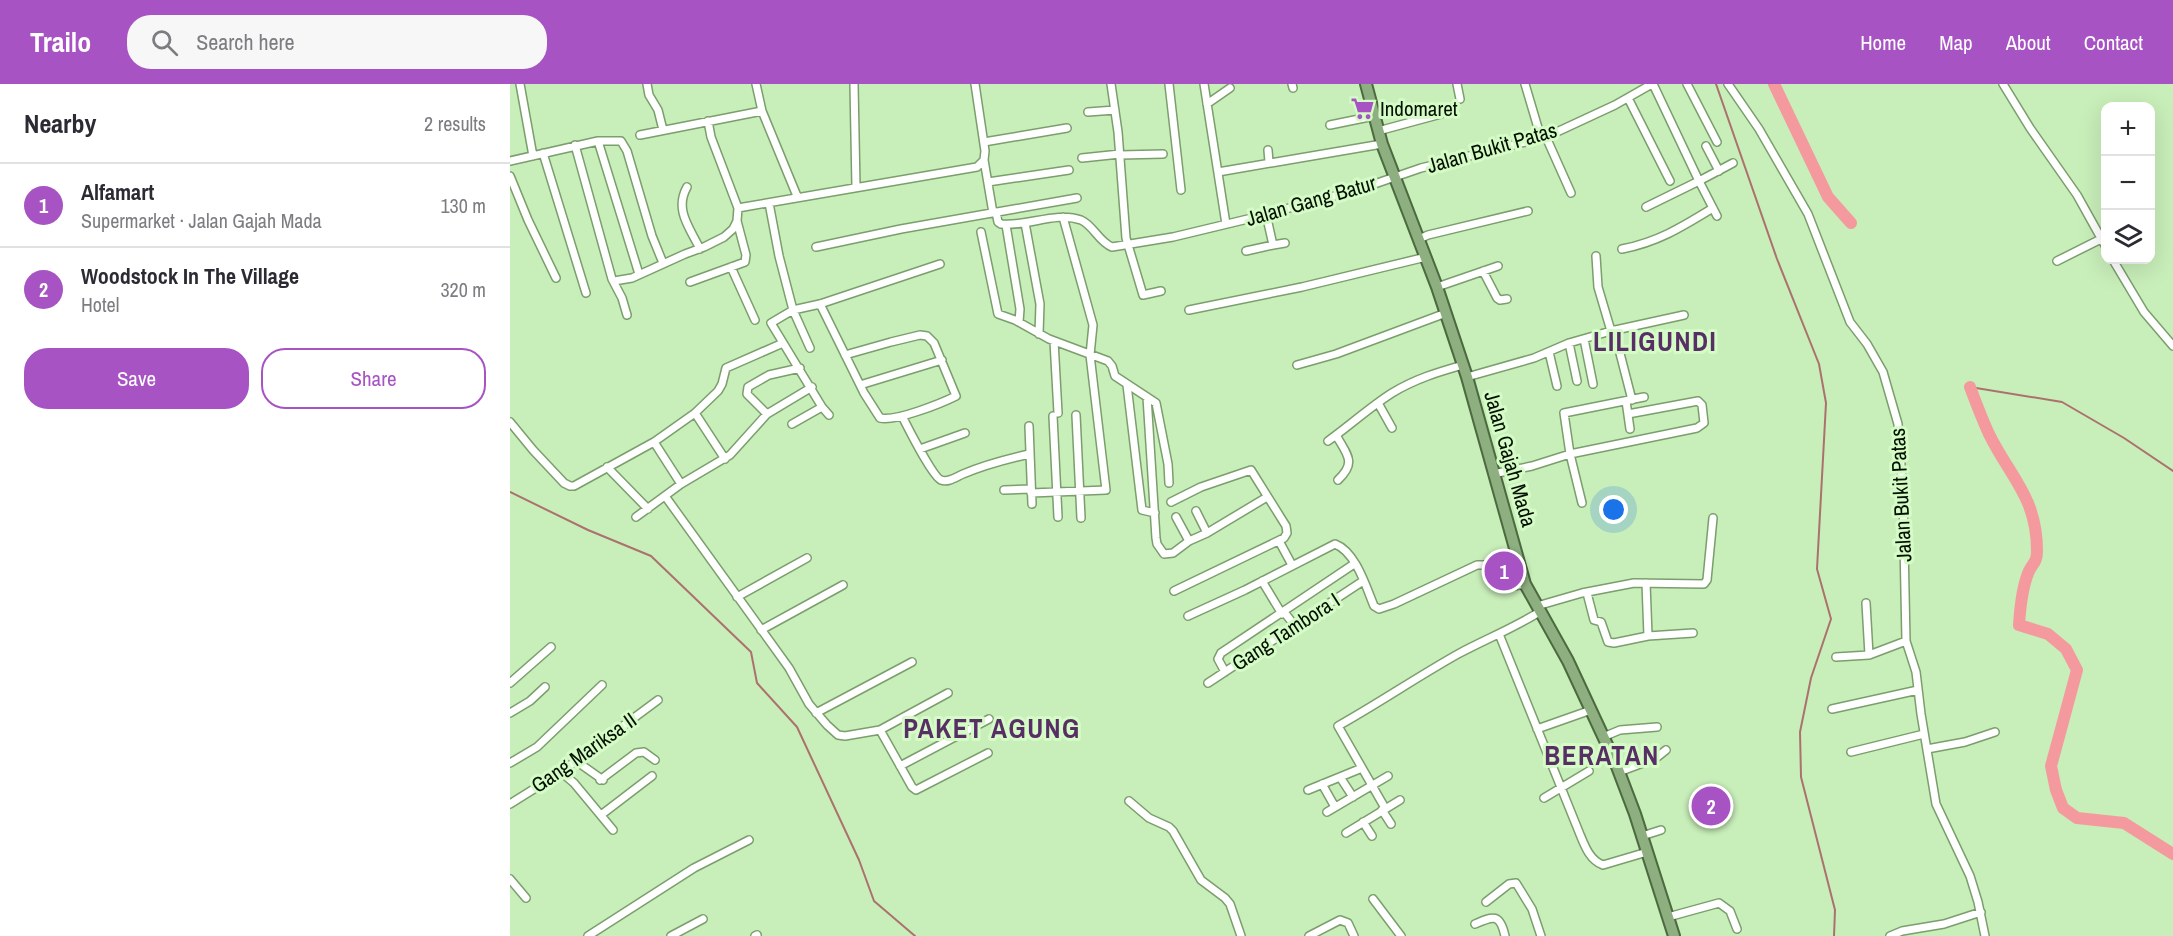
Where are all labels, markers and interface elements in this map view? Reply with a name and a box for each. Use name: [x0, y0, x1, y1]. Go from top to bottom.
search box: [127, 15, 547, 69]
text: Trailo: [30, 23, 91, 61]
icon: search: [148, 26, 181, 59]
text: Search here: [196, 27, 295, 57]
text: Home: [1860, 28, 1906, 57]
text: Map: [1939, 28, 1973, 57]
text: About: [2006, 28, 2051, 57]
text: Contact: [2084, 28, 2143, 57]
place label: Indomaret: [1380, 94, 1458, 123]
supermarket icon: Indomaret: [1349, 96, 1375, 122]
map controls: [2101, 102, 2155, 264]
button: +: [2101, 102, 2155, 156]
text: Nearby: [24, 106, 96, 141]
text: 2 results: [424, 110, 486, 137]
street label: Jalan Bukit Patas: [1423, 115, 1560, 180]
button: −: [2101, 156, 2155, 210]
street label: Jalan Gang Batur: [1242, 168, 1380, 233]
text: Alfamart: [81, 177, 154, 207]
text: 1: [39, 192, 48, 219]
text: 130 m: [440, 192, 486, 219]
text: Supermarket · Jalan Gajah Mada: [81, 207, 322, 234]
button: layers: [2101, 210, 2155, 264]
text: Woodstock In The Village: [81, 261, 299, 291]
text: 2: [39, 276, 48, 303]
text: 320 m: [440, 276, 486, 303]
text: Hotel: [81, 291, 119, 318]
district label: LILIGUNDI: [1593, 323, 1717, 359]
button: Save: [24, 348, 249, 409]
button: Share: [261, 348, 486, 409]
street label: Jalan Gajah Mada: [1477, 388, 1544, 530]
street label: Jalan Bukit Patas: [1883, 427, 1918, 563]
your location: [1599, 495, 1628, 524]
pin: 1: [1484, 548, 1524, 594]
street label: Gang Tambora I: [1226, 586, 1345, 677]
street label: Gang Mariksa II: [525, 706, 642, 800]
district label: PAKET AGUNG: [903, 710, 1081, 746]
district label: BERATAN: [1544, 737, 1660, 773]
pin: 2: [1692, 784, 1730, 828]

